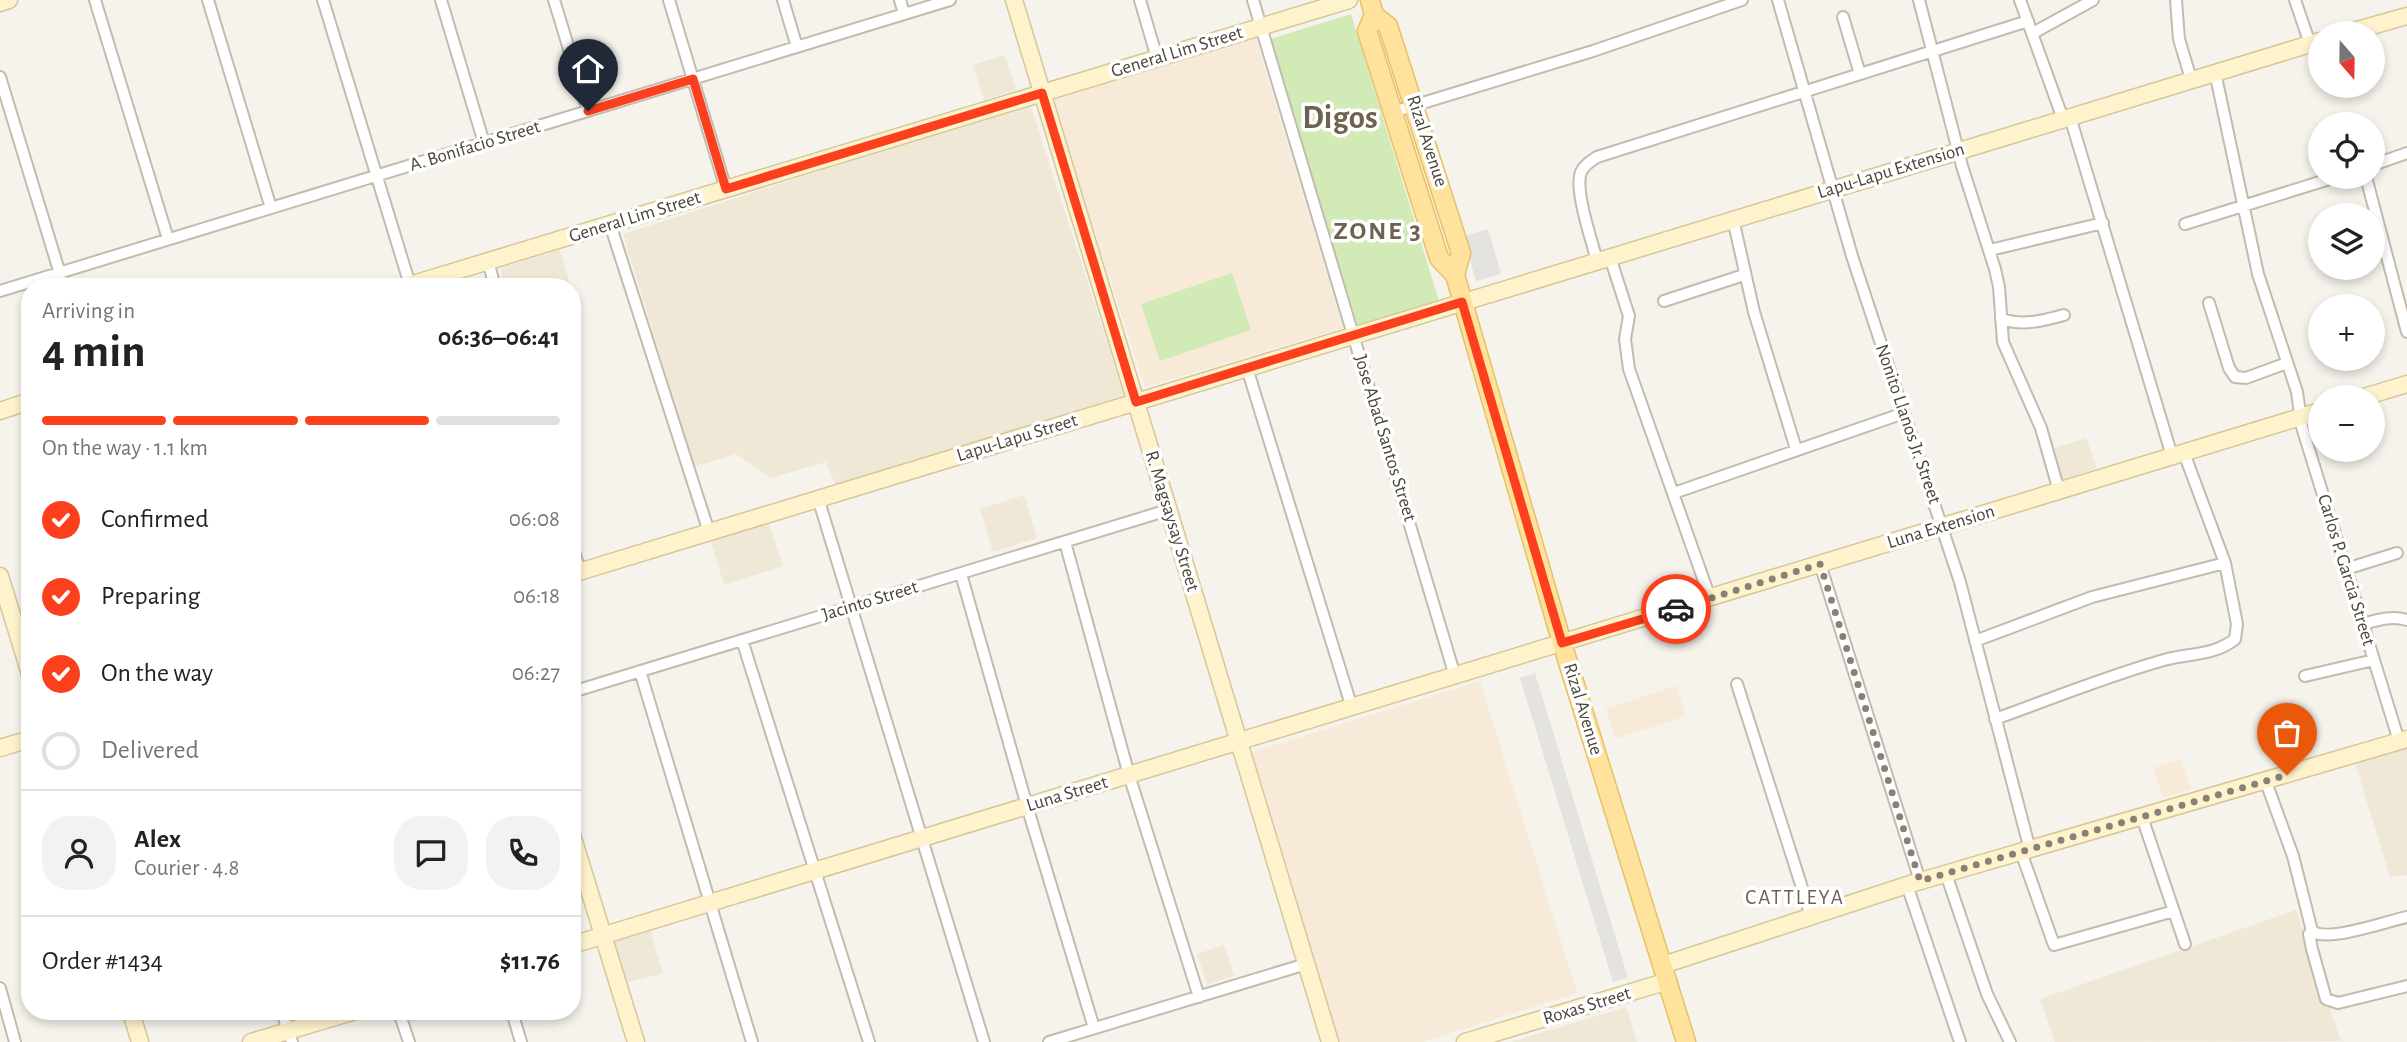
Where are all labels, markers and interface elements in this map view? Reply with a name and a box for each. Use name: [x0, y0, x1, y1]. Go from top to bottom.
north arrow: [2308, 21, 2385, 98]
map controls: [2308, 21, 2385, 462]
street label: General Lim Street: [1109, 23, 1245, 81]
pin: [558, 39, 618, 111]
icon: home: [569, 50, 607, 88]
street label: Rizal Avenue: [1403, 93, 1451, 189]
district label: Digos: [1302, 102, 1378, 135]
button: locate: [2308, 112, 2385, 189]
street label: A. Bonifacio Street: [407, 117, 543, 175]
street label: Lapu-Lapu Extension: [1815, 140, 1967, 202]
street label: General Lim Street: [567, 188, 703, 246]
button: layers: [2308, 203, 2385, 280]
district label: ZONE 3: [1333, 218, 1423, 244]
button: +: [2308, 294, 2385, 371]
text: Arriving in: [42, 300, 135, 323]
text: 06:36–06:41: [438, 324, 560, 350]
text: 4 min: [42, 329, 146, 375]
street label: Nonito Llanos Jr. Street: [1872, 342, 1944, 506]
street label: Jose Abad Santos Street: [1351, 352, 1419, 524]
button: −: [2308, 385, 2385, 462]
street label: Lapu-Lapu Street: [954, 411, 1080, 465]
text: On the way · 1.1 km: [42, 437, 208, 460]
street label: R. Magsaysay Street: [1142, 448, 1202, 594]
street label: Carlos P. Garcia Street: [2314, 492, 2378, 648]
icon: check: [42, 501, 80, 539]
street label: Luna Extension: [1885, 502, 1997, 552]
text: Confirmed: [101, 506, 209, 532]
text: 06:08: [509, 508, 560, 531]
courier: [1641, 574, 1711, 644]
street label: Jacinto Street: [820, 577, 920, 625]
icon: check: [42, 578, 80, 616]
text: Preparing: [101, 583, 200, 609]
text: 06:18: [513, 585, 560, 608]
icon: car: [1657, 590, 1695, 628]
icon: check: [42, 655, 80, 693]
text: On the way: [101, 660, 213, 686]
street label: Rizal Avenue: [1560, 661, 1606, 757]
text: 06:27: [512, 662, 560, 685]
pin: [2257, 703, 2317, 775]
icon: bag: [2268, 714, 2306, 752]
text: Delivered: [101, 737, 199, 763]
street label: Luna Street: [1024, 773, 1110, 815]
button: person: [42, 816, 116, 890]
button: chat: [394, 816, 468, 890]
button: phone: [486, 816, 560, 890]
text: Alex: [134, 826, 181, 852]
text: Courier · 4.8: [134, 857, 239, 880]
district label: CATTLEYA: [1745, 887, 1845, 908]
text: Order #1434: [42, 948, 163, 974]
text: $11.76: [500, 948, 560, 974]
street label: Roxas Street: [1541, 984, 1633, 1028]

